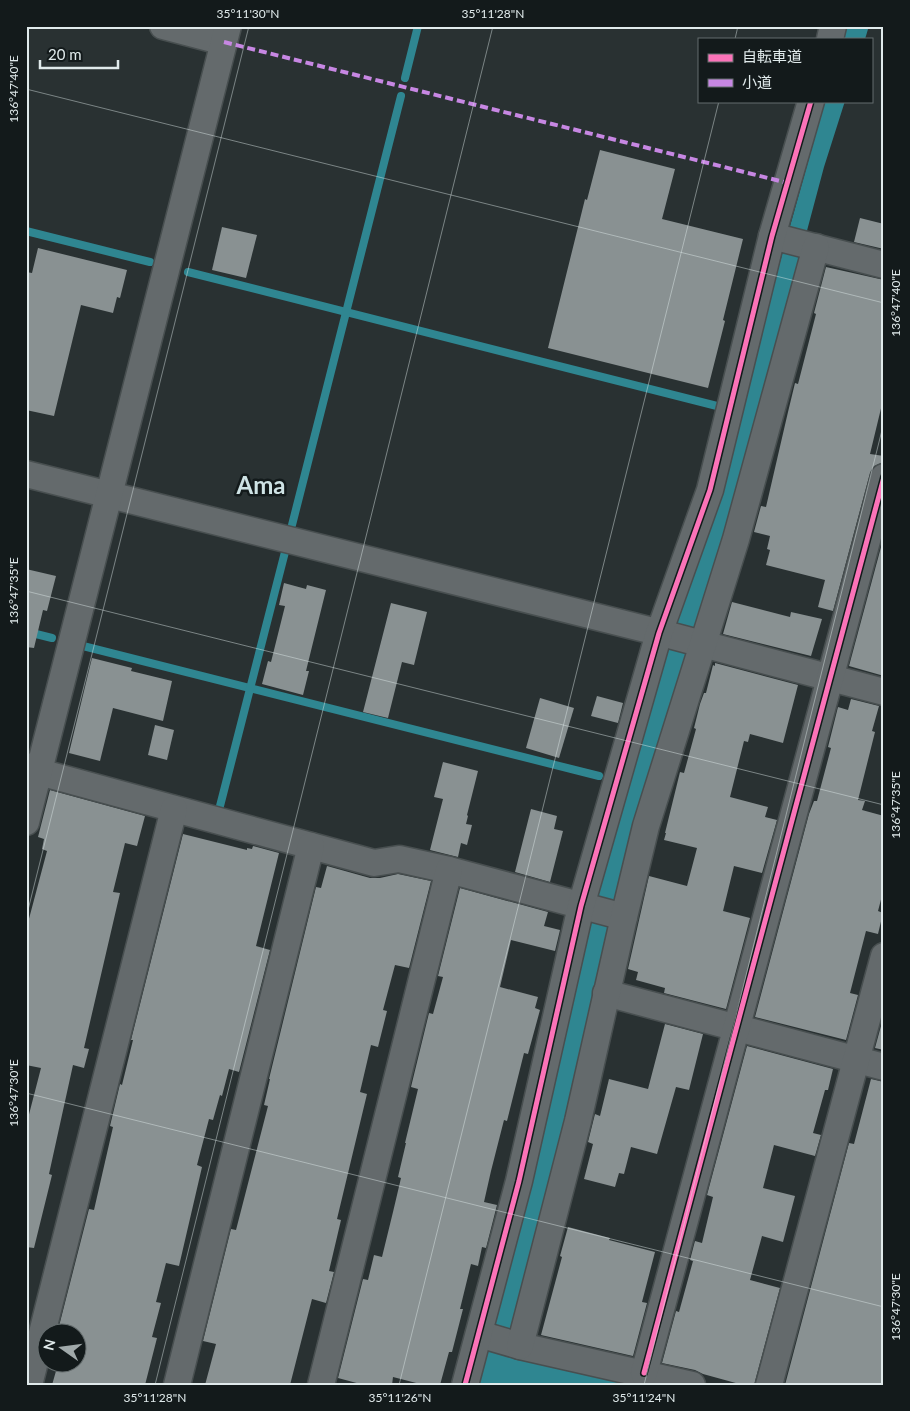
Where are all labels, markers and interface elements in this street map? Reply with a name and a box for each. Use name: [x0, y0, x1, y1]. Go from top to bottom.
text: 35°11'30"N: [217, 6, 279, 21]
text: 35°11'28"N: [462, 6, 524, 21]
scale bar: [40, 38, 118, 70]
legend: [698, 38, 872, 102]
text: 20 m: [48, 45, 82, 63]
text: 自転車道: [742, 47, 802, 65]
text: 136°47'40"E: [6, 55, 21, 123]
text: 小道: [742, 73, 772, 91]
text: 136°47'40"E: [888, 269, 903, 337]
district label: Ama: [236, 470, 285, 499]
text: 136°47'35"E: [6, 557, 21, 625]
text: 136°47'35"E: [888, 771, 903, 839]
text: 136°47'30"E: [6, 1059, 21, 1127]
text: 136°47'30"E: [888, 1273, 903, 1341]
north arrow: [38, 1324, 88, 1374]
text: N: [39, 1337, 58, 1352]
text: 35°11'28"N: [124, 1390, 186, 1405]
text: 35°11'26"N: [369, 1390, 431, 1405]
text: 35°11'24"N: [613, 1390, 675, 1405]

